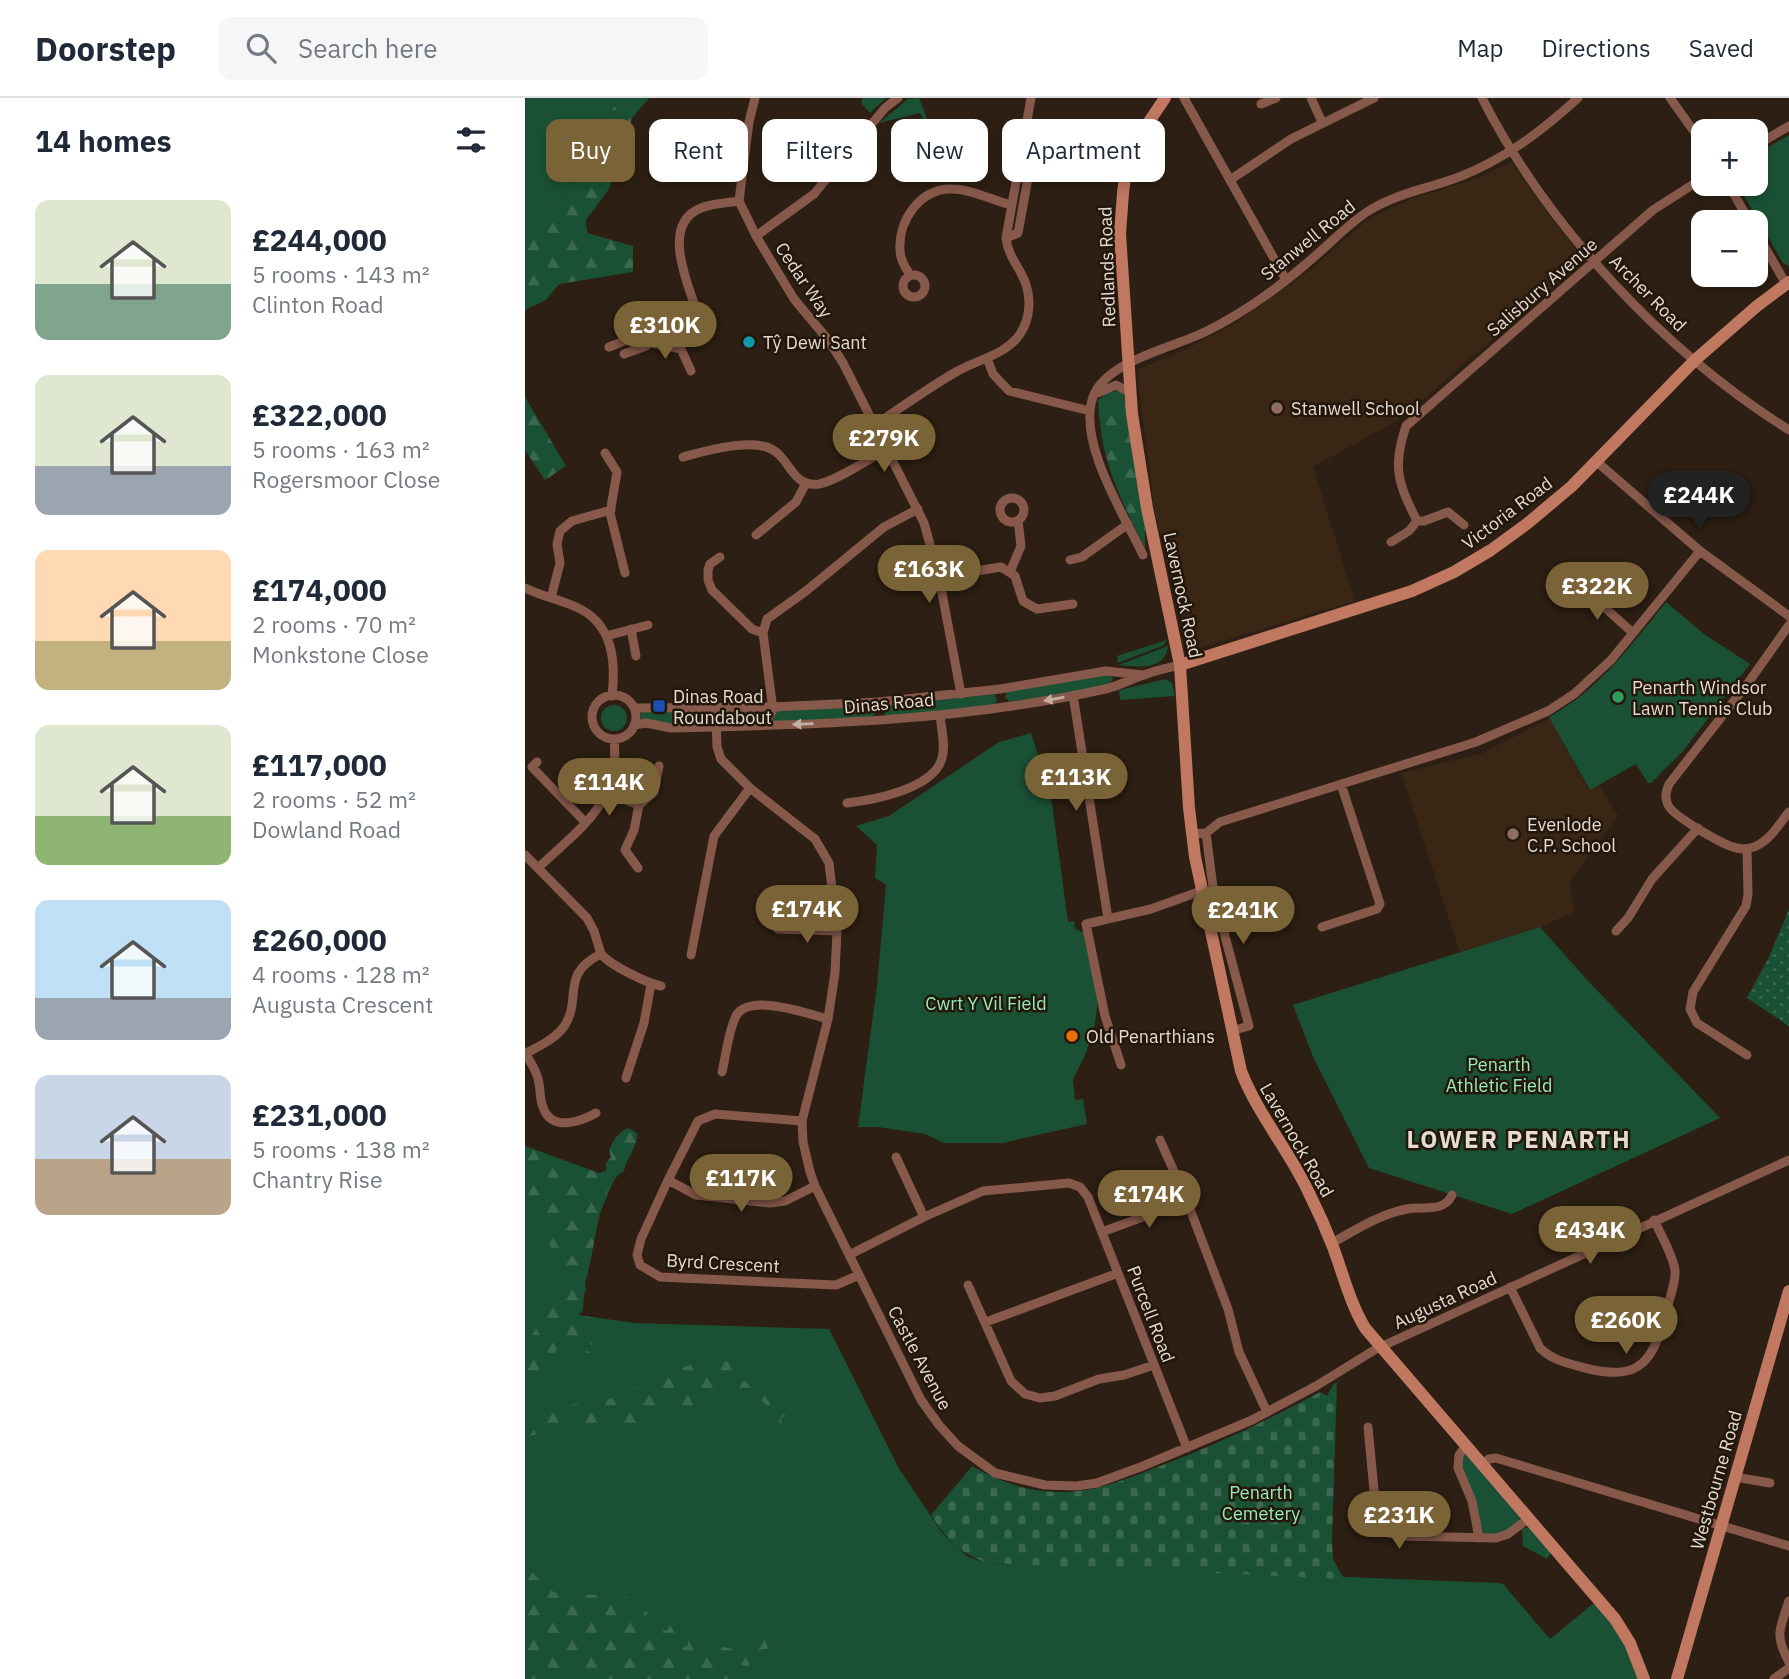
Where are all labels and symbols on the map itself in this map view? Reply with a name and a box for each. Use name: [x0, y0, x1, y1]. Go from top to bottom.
street label: Stanwell Road: [1256, 195, 1360, 285]
street label: Redlands Road: [1093, 206, 1121, 328]
street label: Salisbury Avenue: [1482, 233, 1602, 341]
street label: Cedar Way: [770, 238, 838, 322]
street label: Archer Road: [1605, 250, 1691, 336]
pin: £310K: [616, 302, 714, 361]
place label: Tŷ Dewi Sant: [763, 331, 867, 354]
marker: Tŷ Dewi Sant: [741, 334, 757, 350]
place label: Stanwell School: [1291, 397, 1420, 420]
marker: Stanwell School: [1269, 400, 1285, 416]
pin: £279K: [835, 414, 933, 474]
street label: Victoria Road: [1457, 472, 1557, 554]
pin: £244K: [1650, 472, 1748, 531]
street label: Lavernock Road: [1158, 530, 1208, 660]
pin: £163K: [880, 546, 978, 605]
pin: £322K: [1548, 562, 1646, 622]
place label: Penarth Windsor Lawn Tennis Club: [1632, 676, 1773, 720]
place label: Dinas Road Roundabout: [673, 685, 772, 729]
street label: Dinas Road: [843, 688, 935, 718]
marker: Penarth Windsor Lawn Tennis Club: [1610, 689, 1626, 705]
one-way arrow: [1042, 694, 1064, 705]
marker: Dinas Road Roundabout: [651, 698, 667, 714]
one-way arrow: [792, 719, 814, 730]
pin: £113K: [1027, 754, 1125, 813]
pin: £114K: [560, 758, 658, 818]
place label: Evenlode C.P. School: [1527, 813, 1616, 857]
marker: Evenlode C.P. School: [1505, 826, 1521, 842]
pin: £174K: [758, 886, 856, 945]
pin: £241K: [1194, 886, 1292, 946]
park label: Cwrt Y Vil Field: [925, 992, 1047, 1015]
place label: Old Penarthians: [1086, 1025, 1215, 1048]
marker: Old Penarthians: [1064, 1028, 1080, 1044]
park label: Penarth Athletic Field: [1446, 1053, 1552, 1097]
street label: Lavernock Road: [1255, 1079, 1339, 1201]
district label: LOWER PENARTH: [1406, 1123, 1632, 1155]
pin: £117K: [692, 1154, 790, 1214]
pin: £174K: [1100, 1170, 1198, 1230]
pin: £434K: [1541, 1206, 1639, 1266]
street label: Byrd Crescent: [666, 1249, 780, 1277]
street label: Purcell Road: [1122, 1262, 1180, 1366]
street label: Augusta Road: [1390, 1266, 1500, 1334]
pin: £260K: [1577, 1296, 1675, 1356]
street label: Castle Avenue: [883, 1302, 957, 1414]
street label: Westbourne Road: [1685, 1408, 1747, 1552]
park label: Penarth Cemetery: [1222, 1481, 1300, 1525]
pin: £231K: [1350, 1492, 1448, 1551]

